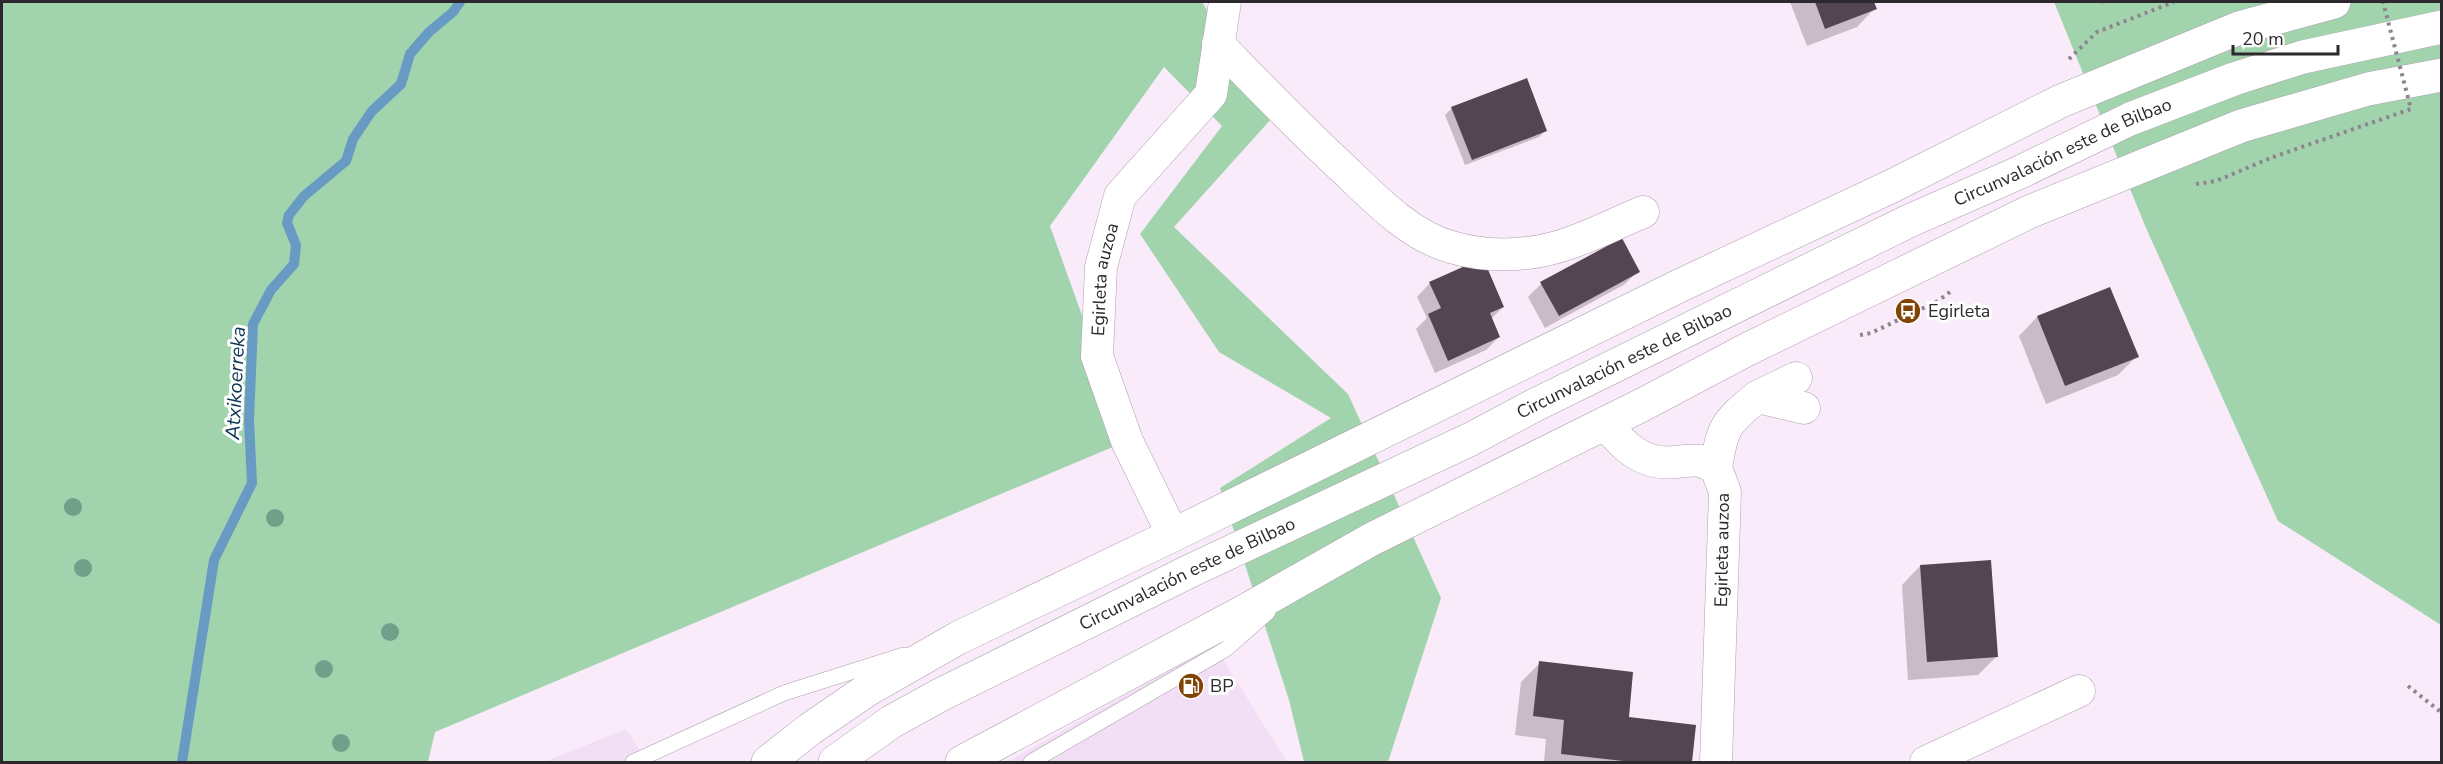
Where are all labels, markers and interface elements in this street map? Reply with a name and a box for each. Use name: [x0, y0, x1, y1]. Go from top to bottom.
scale bar: [2233, 18, 2338, 56]
text: 20 m: [2242, 27, 2284, 51]
street label: Circunvalación este de Bilbao: [1950, 92, 2175, 212]
street label: Egirleta auzoa: [1086, 220, 1124, 337]
bus stop icon: Egirleta: [1893, 296, 1923, 326]
street label: Circunvalación este de Bilbao: [1512, 298, 1736, 425]
place label: Egirleta: [1928, 299, 1990, 323]
water label: Atxikoerreka: [219, 326, 252, 441]
street label: Egirleta auzoa: [1709, 493, 1735, 607]
street label: Circunvalación este de Bilbao: [1075, 511, 1299, 636]
fuel station icon: BP: [1176, 671, 1206, 701]
place label: BP: [1210, 674, 1234, 698]

